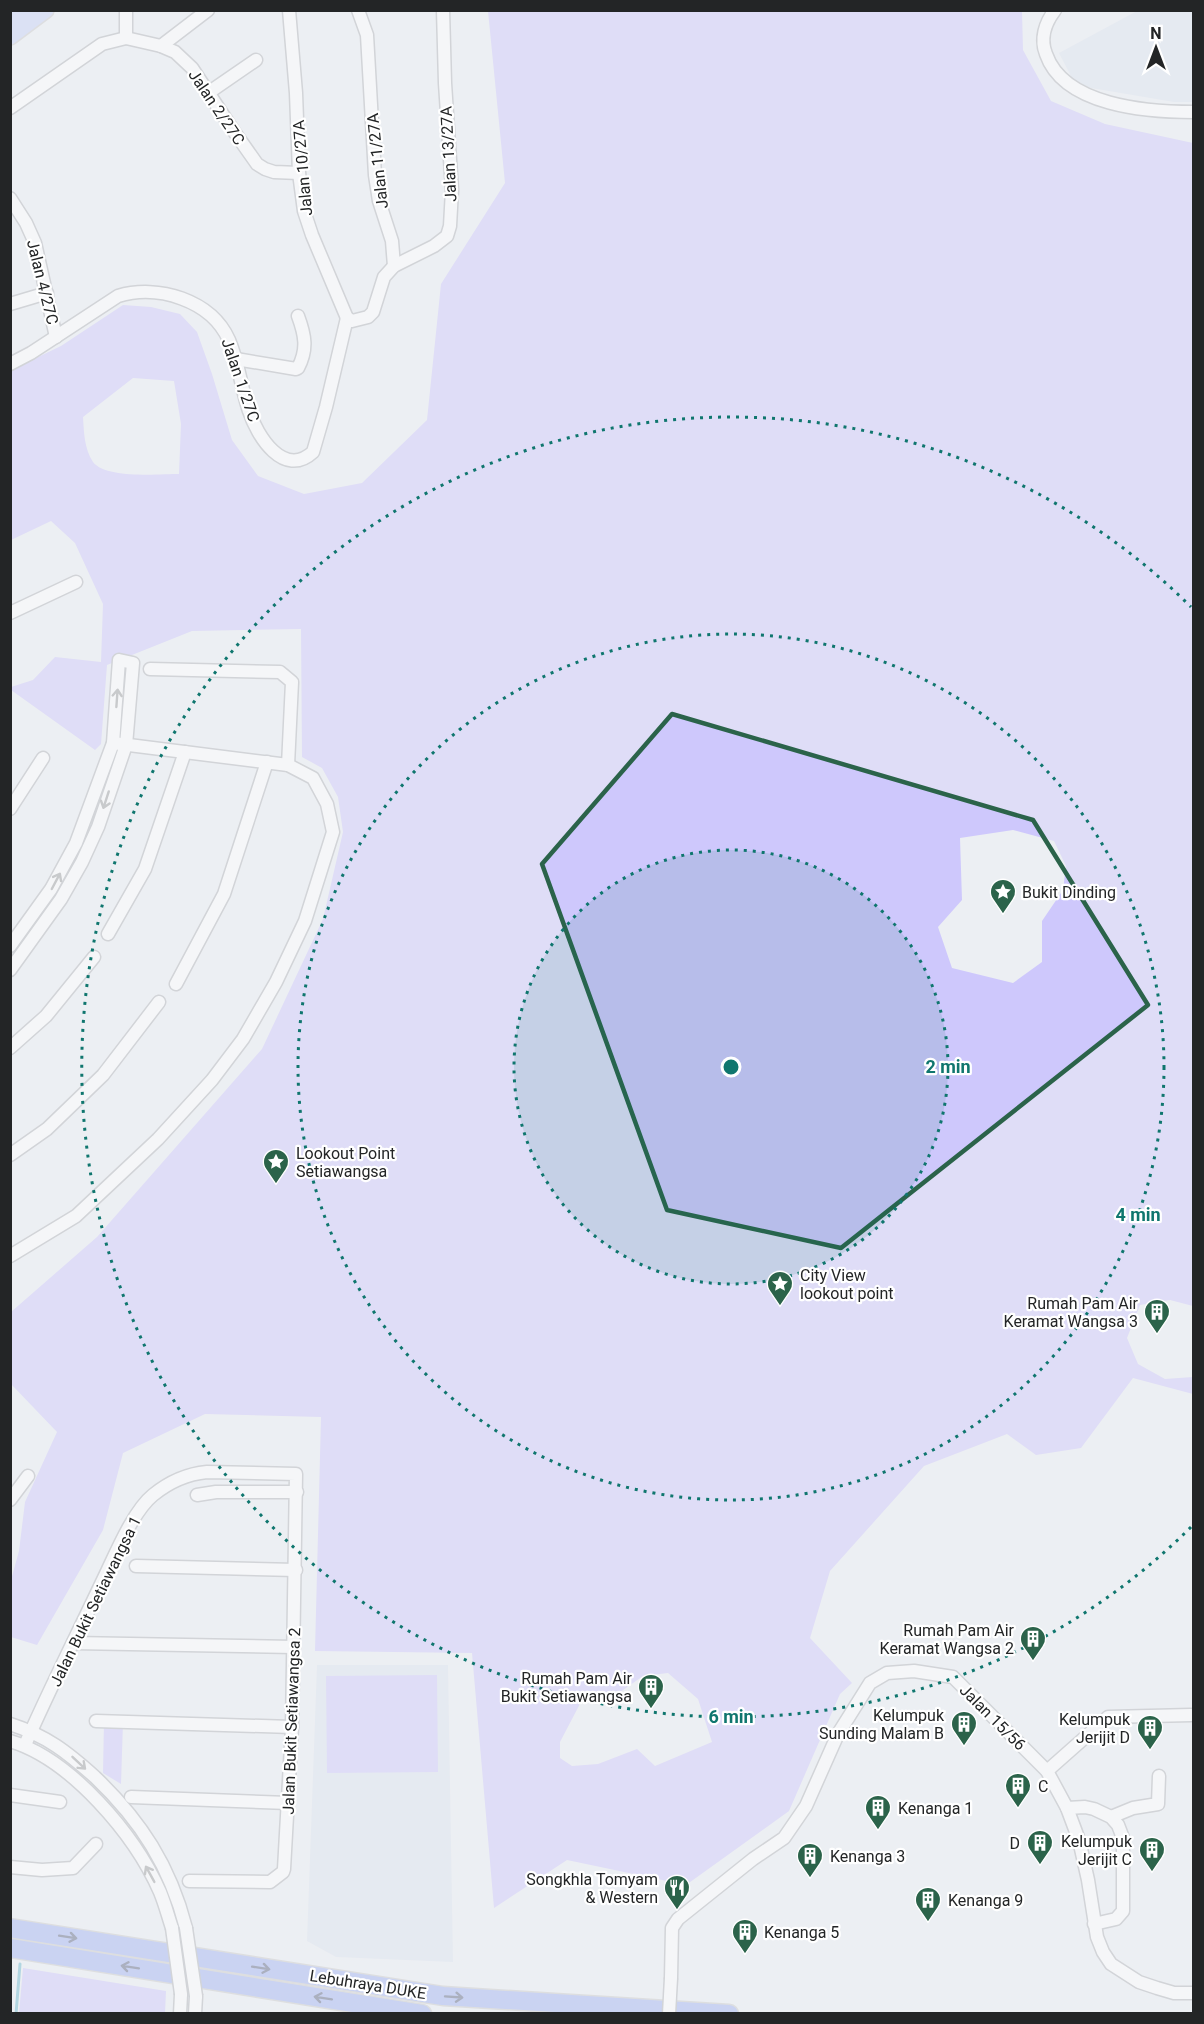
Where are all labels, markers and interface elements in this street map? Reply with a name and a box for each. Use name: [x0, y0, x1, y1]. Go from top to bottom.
north arrow: [1126, 18, 1186, 78]
text: N: [1150, 24, 1162, 43]
street label: Jalan 2/27C: [184, 66, 249, 149]
street label: Jalan 13/27A: [436, 105, 460, 202]
street label: Jalan 11/27A: [363, 112, 392, 210]
street label: Jalan 10/27A: [289, 119, 316, 217]
street label: Jalan 4/27C: [23, 238, 62, 327]
street label: Jalan 1/27C: [217, 336, 264, 424]
one-way arrow: [111, 688, 122, 708]
one-way arrow: [100, 790, 111, 809]
one-way arrow: [50, 873, 62, 890]
place icon: Bukit Dinding: [988, 877, 1018, 915]
place label: Bukit Dinding: [1022, 883, 1116, 902]
text: 2 min: [925, 1056, 971, 1077]
centre of rings: [721, 1057, 741, 1077]
place label: Lookout Point Setiawangsa: [296, 1144, 395, 1181]
place icon: Lookout Point Setiawangsa: [261, 1147, 291, 1185]
text: 4 min: [1115, 1204, 1161, 1225]
place label: City View lookout point: [800, 1266, 893, 1303]
place icon: City View lookout point: [765, 1269, 795, 1307]
place label: Rumah Pam Air Keramat Wangsa 3: [1004, 1294, 1139, 1331]
building icon: Rumah Pam Air Keramat Wangsa 3: [1142, 1297, 1172, 1335]
street label: Jalan Bukit Setiawangsa 1: [46, 1513, 145, 1690]
place label: Rumah Pam Air Keramat Wangsa 2: [880, 1621, 1015, 1658]
building icon: Rumah Pam Air Keramat Wangsa 2: [1018, 1624, 1048, 1662]
street label: Jalan Bukit Setiawangsa 2: [279, 1627, 304, 1815]
place label: Rumah Pam Air Bukit Setiawangsa: [501, 1669, 633, 1706]
building icon: Rumah Pam Air Bukit Setiawangsa: [636, 1672, 666, 1710]
street label: Jalan 15/56: [956, 1680, 1030, 1754]
text: 6 min: [708, 1706, 754, 1727]
place label: Kelumpuk Sunding Malam B: [819, 1706, 945, 1743]
building icon: Kelumpuk Sunding Malam B: [949, 1709, 979, 1747]
place label: Kelumpuk Jerijit D: [1059, 1710, 1131, 1747]
building icon: Kelumpuk Jerijit D: [1135, 1713, 1165, 1751]
one-way arrow: [72, 1756, 87, 1770]
building icon: C: [1003, 1771, 1033, 1809]
place label: C: [1038, 1777, 1048, 1796]
building icon: Kenanga 1: [863, 1793, 893, 1831]
place label: Kenanga 1: [898, 1799, 973, 1818]
building icon: D: [1025, 1828, 1055, 1866]
place label: Kelumpuk Jerijit C: [1061, 1832, 1133, 1869]
place label: D: [1010, 1834, 1020, 1853]
building icon: Kelumpuk Jerijit C: [1137, 1835, 1167, 1873]
building icon: Kenanga 3: [795, 1841, 825, 1879]
place label: Kenanga 3: [830, 1847, 905, 1866]
one-way arrow: [144, 1866, 156, 1883]
place label: Songkhla Tomyam & Western: [526, 1870, 658, 1907]
restaurant icon: Songkhla Tomyam & Western: [662, 1873, 692, 1911]
building icon: Kenanga 9: [913, 1885, 943, 1923]
place label: Kenanga 9: [948, 1891, 1023, 1910]
building icon: Kenanga 5: [730, 1917, 760, 1955]
place label: Kenanga 5: [764, 1923, 839, 1942]
one-way arrow: [58, 1932, 78, 1943]
one-way arrow: [121, 1962, 141, 1973]
one-way arrow: [250, 1962, 270, 1973]
street label: Lebuhraya DUKE: [308, 1966, 427, 2003]
one-way arrow: [443, 1991, 463, 2002]
one-way arrow: [313, 1993, 333, 2004]

